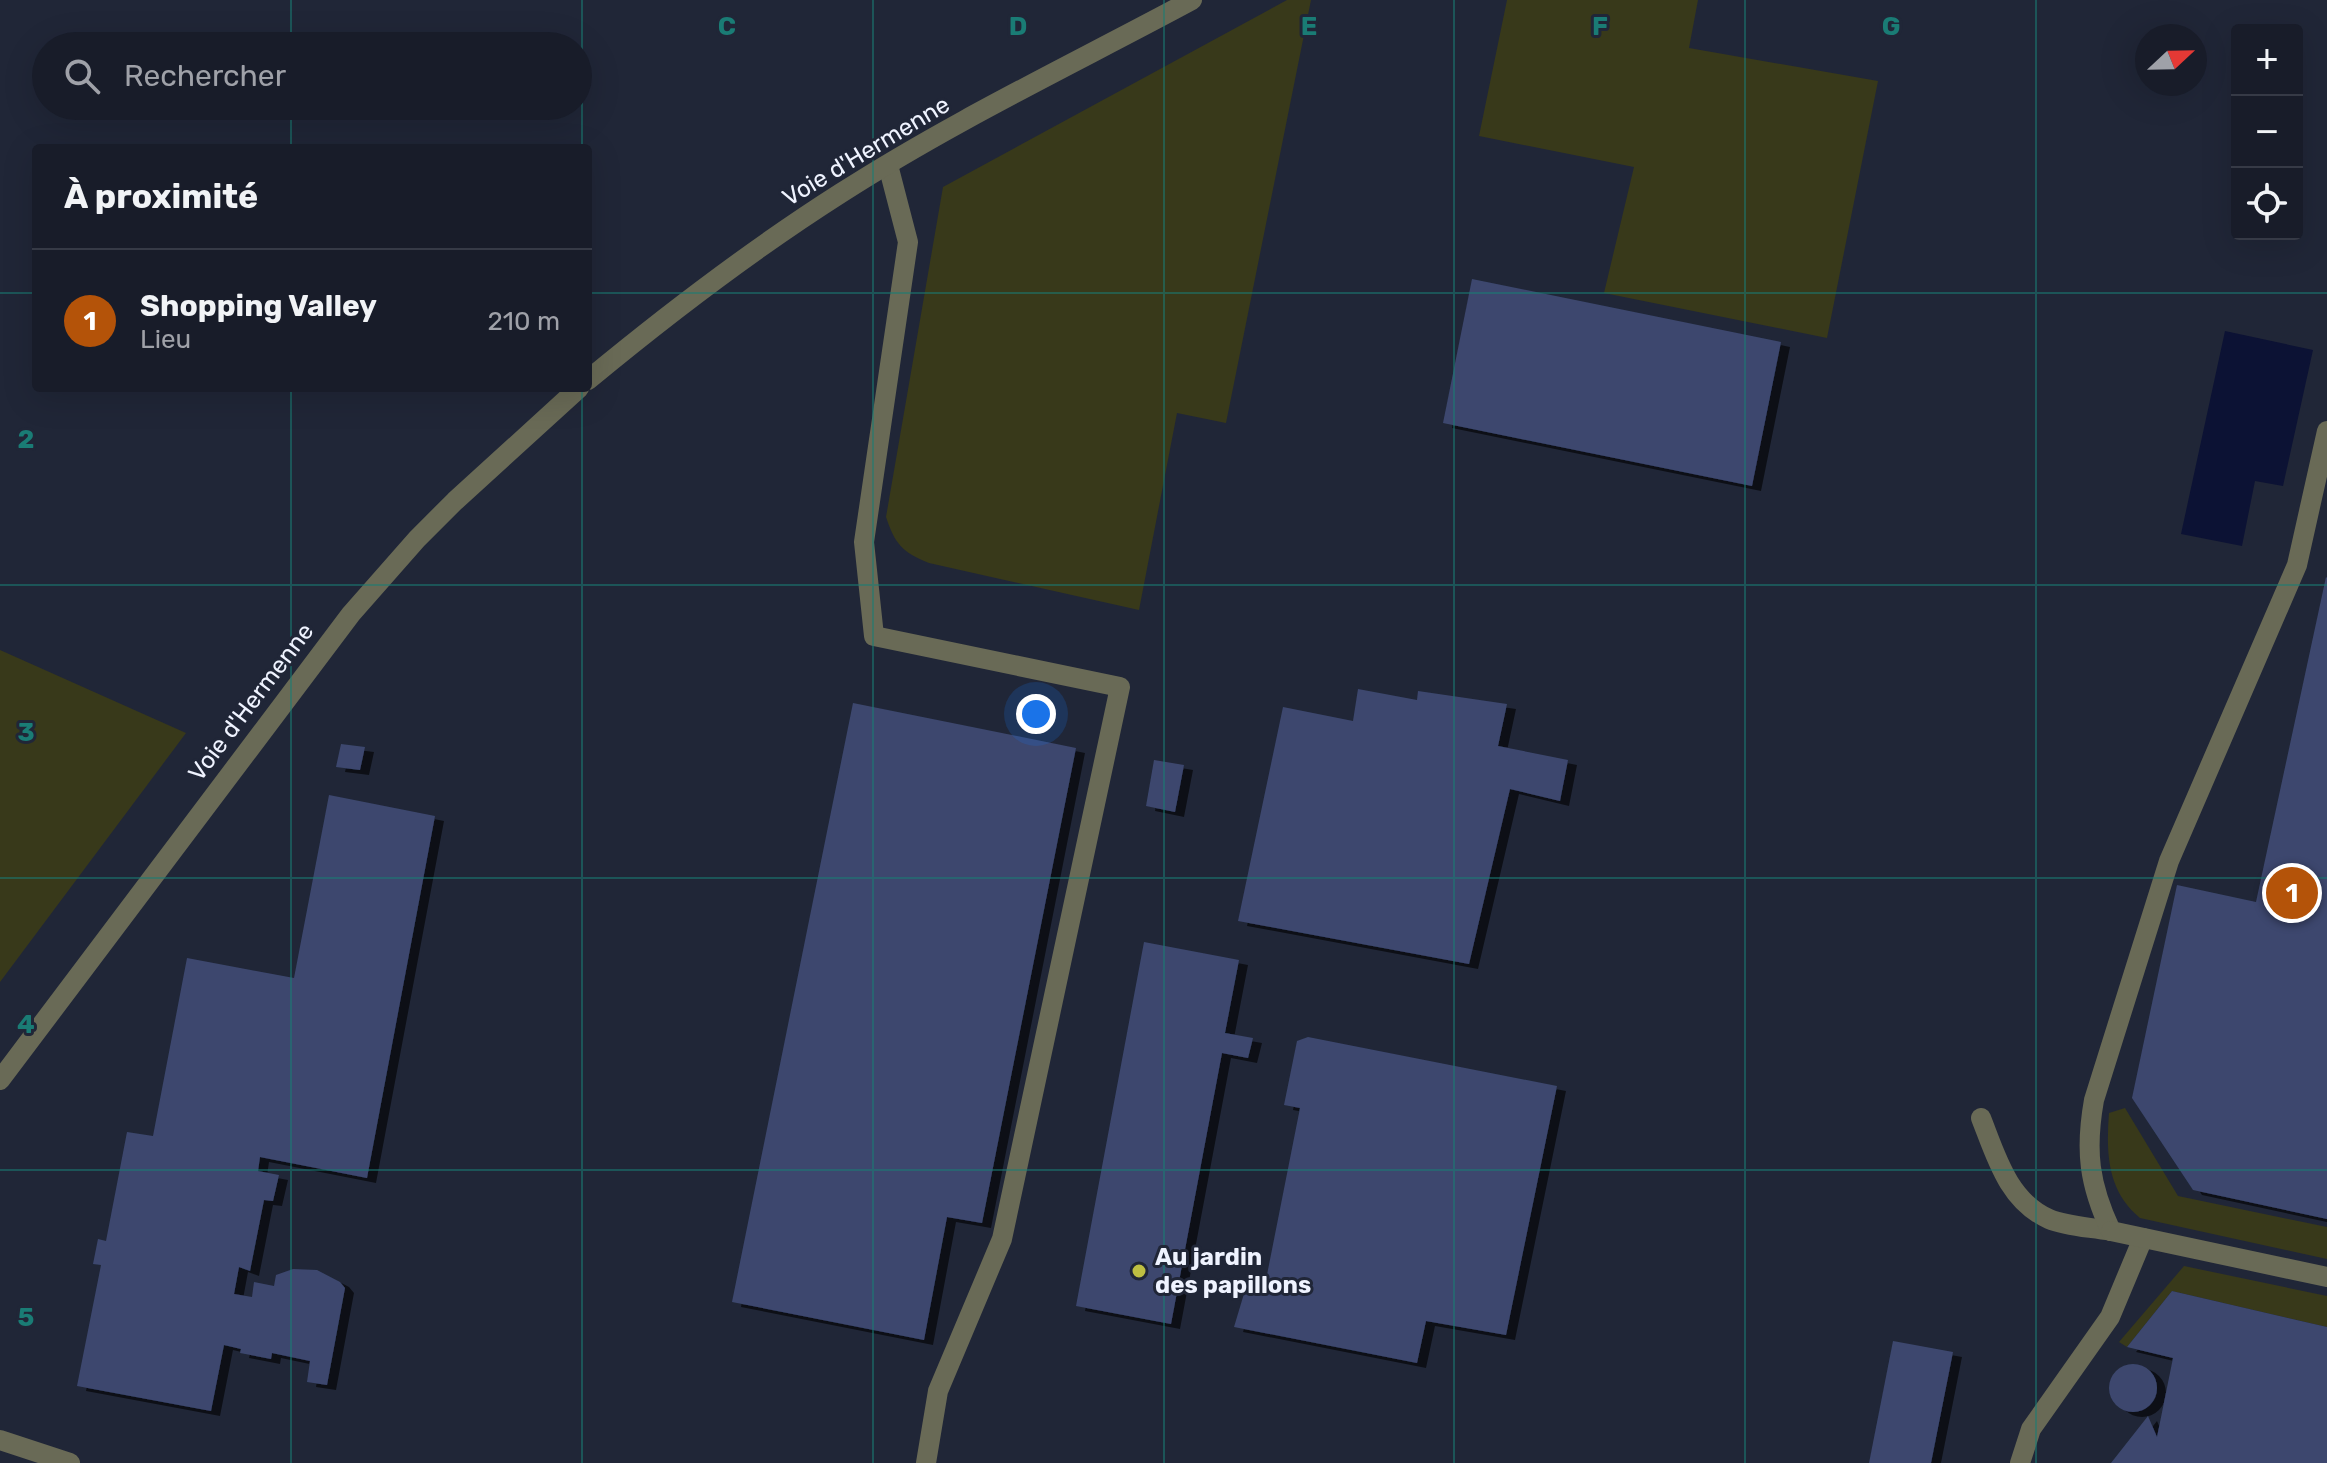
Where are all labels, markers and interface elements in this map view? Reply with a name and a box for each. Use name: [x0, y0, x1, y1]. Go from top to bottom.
text: C: [718, 11, 736, 42]
text: D: [1009, 11, 1027, 42]
text: E: [1301, 11, 1317, 42]
text: F: [1592, 11, 1608, 42]
text: G: [1882, 11, 1900, 42]
north arrow: [2135, 24, 2207, 96]
map controls: [2231, 24, 2303, 240]
button: +: [2231, 24, 2303, 96]
search box: [32, 32, 592, 120]
icon: search: [60, 54, 104, 98]
text: Rechercher: [124, 58, 286, 94]
street label: Voie d'Hermenne: [777, 90, 955, 212]
button: −: [2231, 96, 2303, 168]
button: locate: [2231, 168, 2303, 240]
text: À proximité: [64, 176, 258, 217]
text: Shopping Valley: [140, 288, 377, 324]
text: 1: [84, 306, 96, 337]
text: 210 m: [488, 306, 560, 337]
text: Lieu: [140, 324, 191, 355]
text: 2: [18, 424, 34, 455]
street label: Voie d'Hermenne: [183, 618, 319, 786]
your location: [1016, 694, 1056, 734]
text: 3: [17, 717, 35, 748]
pin: 1: [2266, 863, 2318, 923]
text: 4: [17, 1009, 35, 1040]
place label: Au jardin des papillons: [1155, 1243, 1311, 1299]
marker: Au jardin des papillons: [1130, 1262, 1148, 1280]
text: 5: [18, 1302, 34, 1333]

